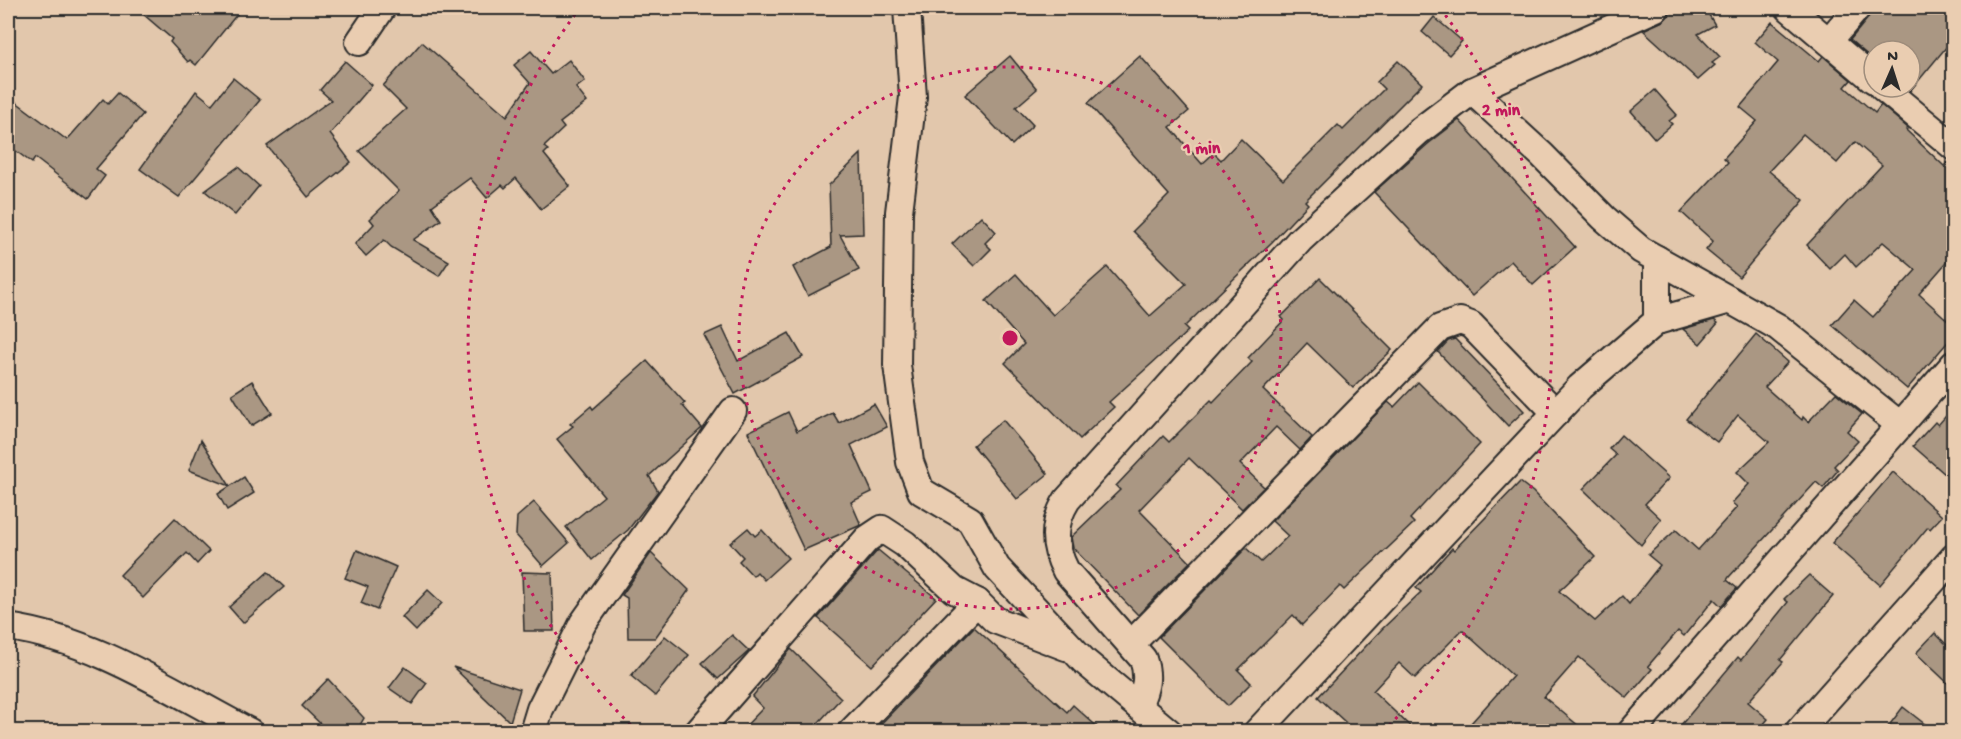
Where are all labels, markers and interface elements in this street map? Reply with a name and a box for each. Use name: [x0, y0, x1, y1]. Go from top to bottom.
north arrow: [1862, 39, 1922, 99]
text: N: [1887, 48, 1899, 67]
text: 2 min: [1482, 101, 1521, 122]
text: 1 min: [1183, 139, 1221, 160]
centre of rings: [1000, 328, 1020, 348]

